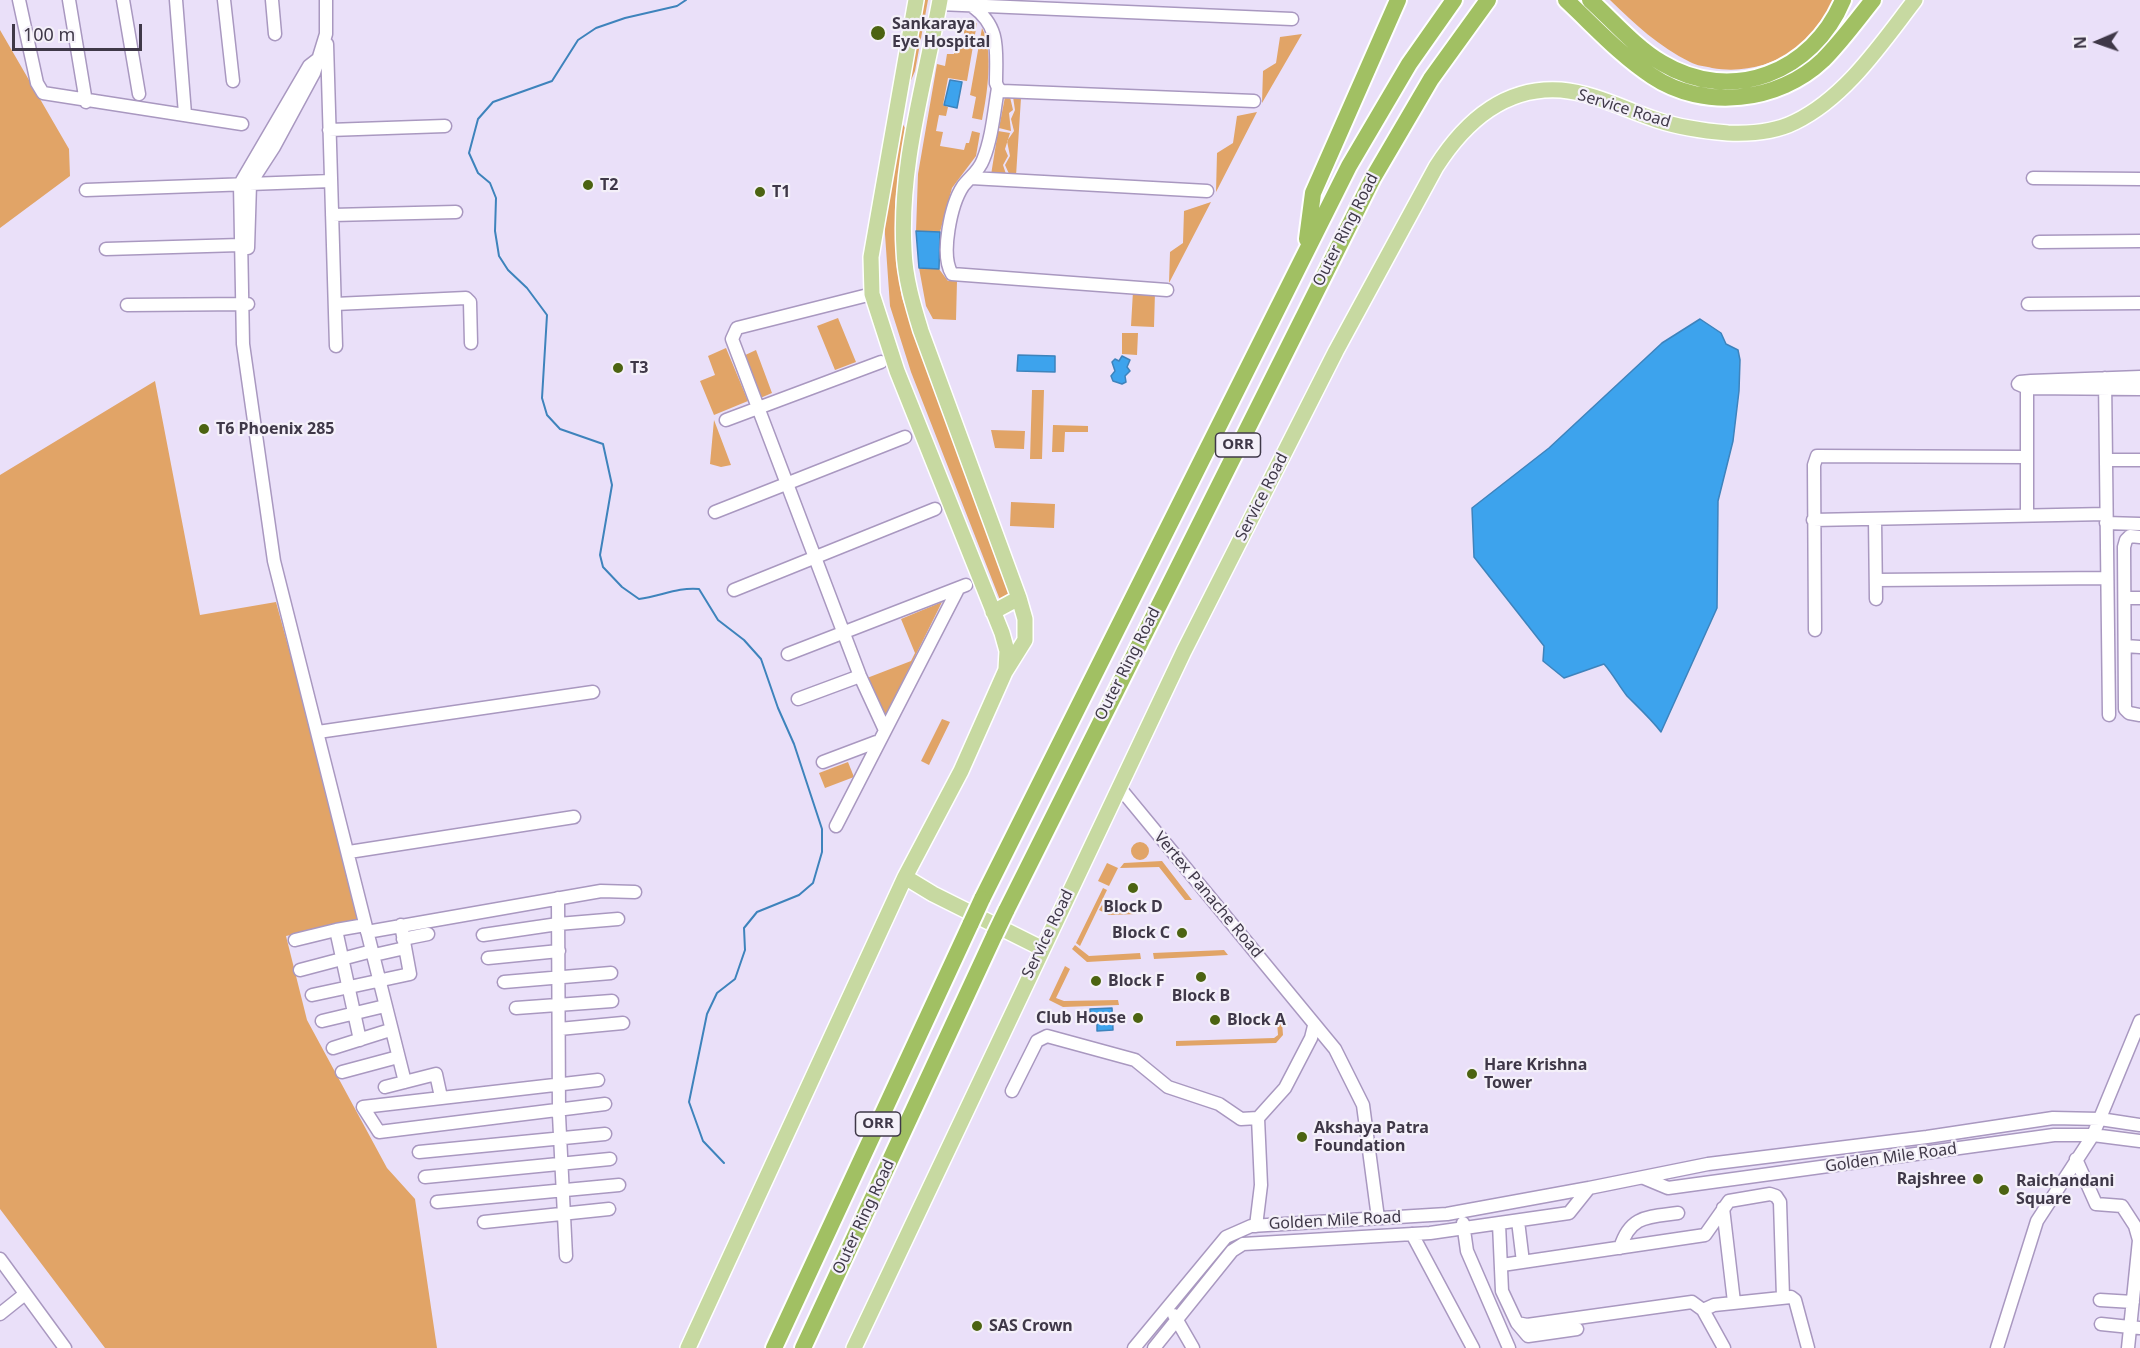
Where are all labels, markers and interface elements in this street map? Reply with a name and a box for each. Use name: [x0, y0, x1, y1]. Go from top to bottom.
scale bar: [15, 12, 146, 50]
north arrow: [2068, 12, 2128, 72]
place label: Sankaraya Eye Hospital: [892, 14, 990, 52]
text: 100 m: [23, 22, 75, 46]
marker: Sankaraya Eye Hospital: [869, 24, 887, 42]
text: N: [2069, 36, 2091, 50]
street label: Service Road: [1575, 86, 1673, 132]
street label: Outer Ring Road: [1309, 170, 1383, 290]
place label: T2: [600, 175, 618, 195]
marker: T2: [581, 178, 595, 192]
place label: T1: [772, 182, 790, 202]
marker: T1: [753, 185, 767, 199]
place label: T3: [630, 358, 648, 378]
marker: T3: [611, 361, 625, 375]
place label: T6 Phoenix 285: [216, 419, 334, 439]
marker: T6 Phoenix 285: [197, 422, 211, 436]
road number: ORR: [1216, 433, 1260, 457]
street label: Service Road: [1232, 450, 1292, 544]
street label: Outer Ring Road: [1091, 604, 1165, 724]
street label: Vertex Panache Road: [1150, 828, 1266, 962]
marker: Block D: [1126, 881, 1140, 895]
street label: Service Road: [1018, 887, 1078, 981]
place label: Block D: [1103, 897, 1163, 917]
place label: Block C: [1112, 923, 1170, 943]
marker: Block C: [1175, 926, 1189, 940]
marker: Block B: [1194, 970, 1208, 984]
place label: Block F: [1108, 971, 1165, 991]
marker: Block F: [1089, 974, 1103, 988]
place label: Block B: [1172, 986, 1230, 1006]
place label: Club House: [1036, 1008, 1126, 1028]
place label: Block A: [1227, 1010, 1286, 1030]
marker: Club House: [1131, 1011, 1145, 1025]
marker: Block A: [1208, 1013, 1222, 1027]
place label: Hare Krishna Tower: [1484, 1055, 1587, 1093]
marker: Hare Krishna Tower: [1465, 1067, 1479, 1081]
road number: ORR: [856, 1112, 900, 1136]
place label: Akshaya Patra Foundation: [1314, 1118, 1429, 1156]
marker: Akshaya Patra Foundation: [1295, 1130, 1309, 1144]
street label: Golden Mile Road: [1824, 1139, 1958, 1177]
street label: Outer Ring Road: [829, 1157, 899, 1277]
place label: Rajshree: [1897, 1169, 1966, 1189]
place label: Raichandani Square: [2016, 1171, 2114, 1209]
marker: Rajshree: [1971, 1172, 1985, 1186]
marker: Raichandani Square: [1997, 1183, 2011, 1197]
street label: Golden Mile Road: [1268, 1208, 1402, 1234]
place label: SAS Crown: [989, 1316, 1073, 1336]
marker: SAS Crown: [970, 1319, 984, 1333]

